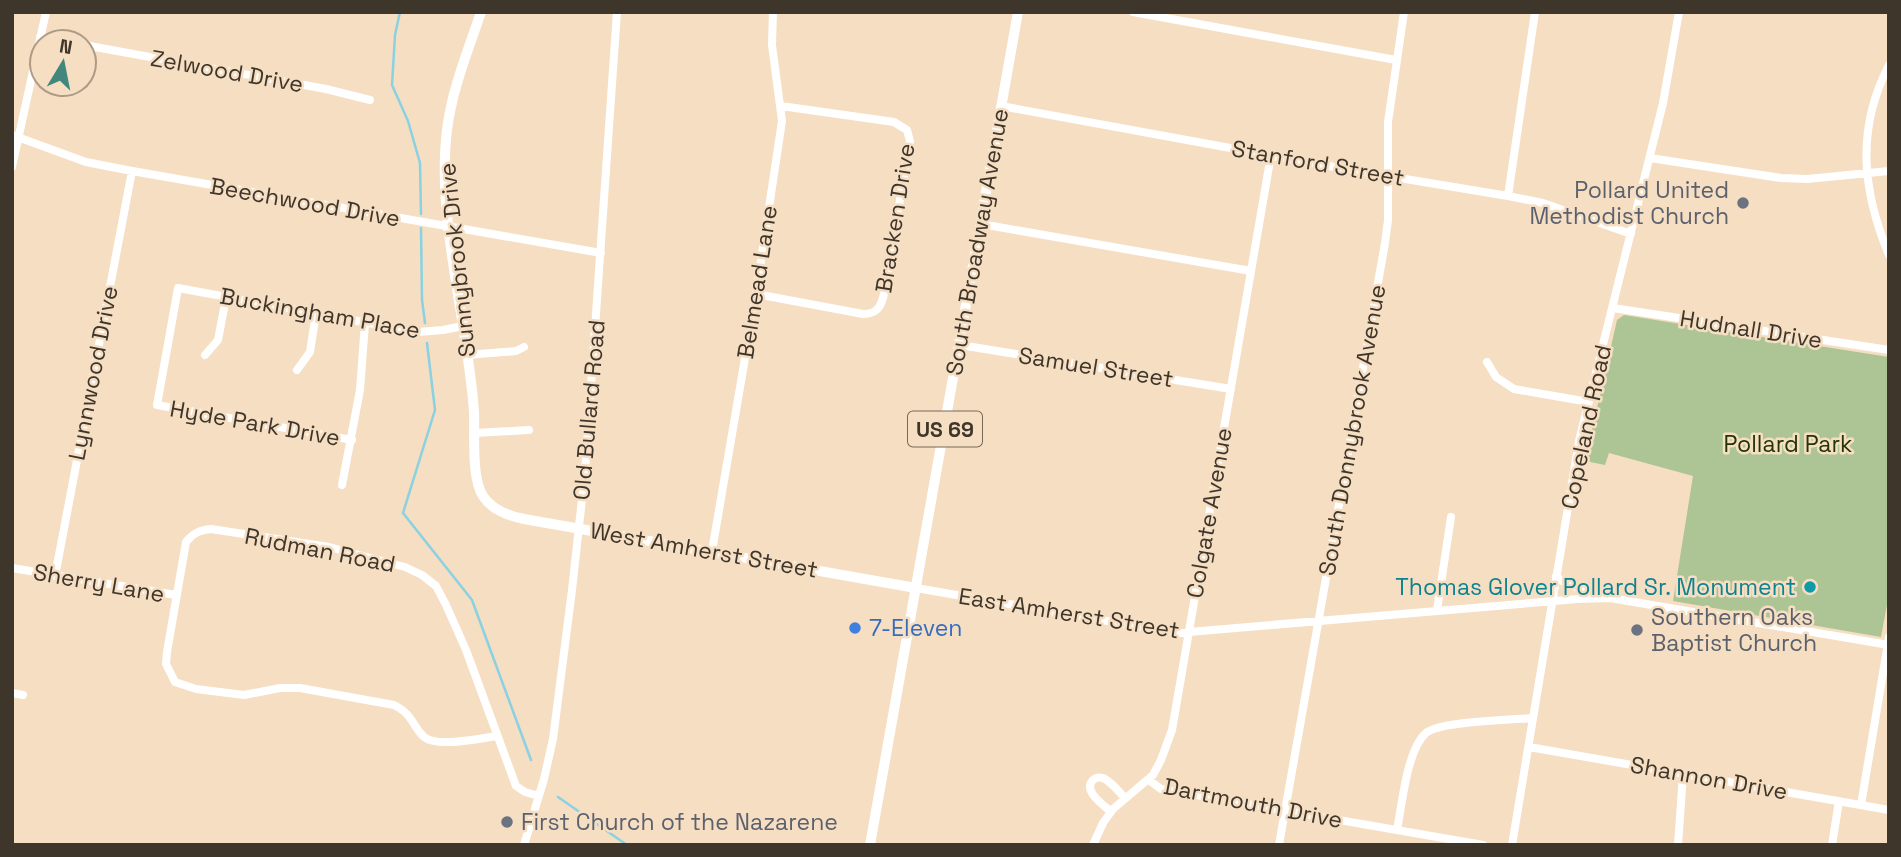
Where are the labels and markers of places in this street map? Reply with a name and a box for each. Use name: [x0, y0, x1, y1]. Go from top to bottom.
place label: Pollard United Methodist Church: [1529, 175, 1729, 231]
marker: Pollard United Methodist Church: [1735, 195, 1751, 211]
place label: Thomas Glover Pollard Sr. Monument: [1395, 572, 1796, 602]
marker: Thomas Glover Pollard Sr. Monument: [1802, 579, 1818, 595]
place label: Southern Oaks Baptist Church: [1651, 602, 1817, 658]
place label: 7-Eleven: [869, 613, 962, 643]
marker: 7-Eleven: [847, 620, 863, 636]
marker: Southern Oaks Baptist Church: [1629, 622, 1645, 638]
place label: First Church of the Nazarene: [521, 807, 838, 837]
marker: First Church of the Nazarene: [499, 814, 515, 830]

